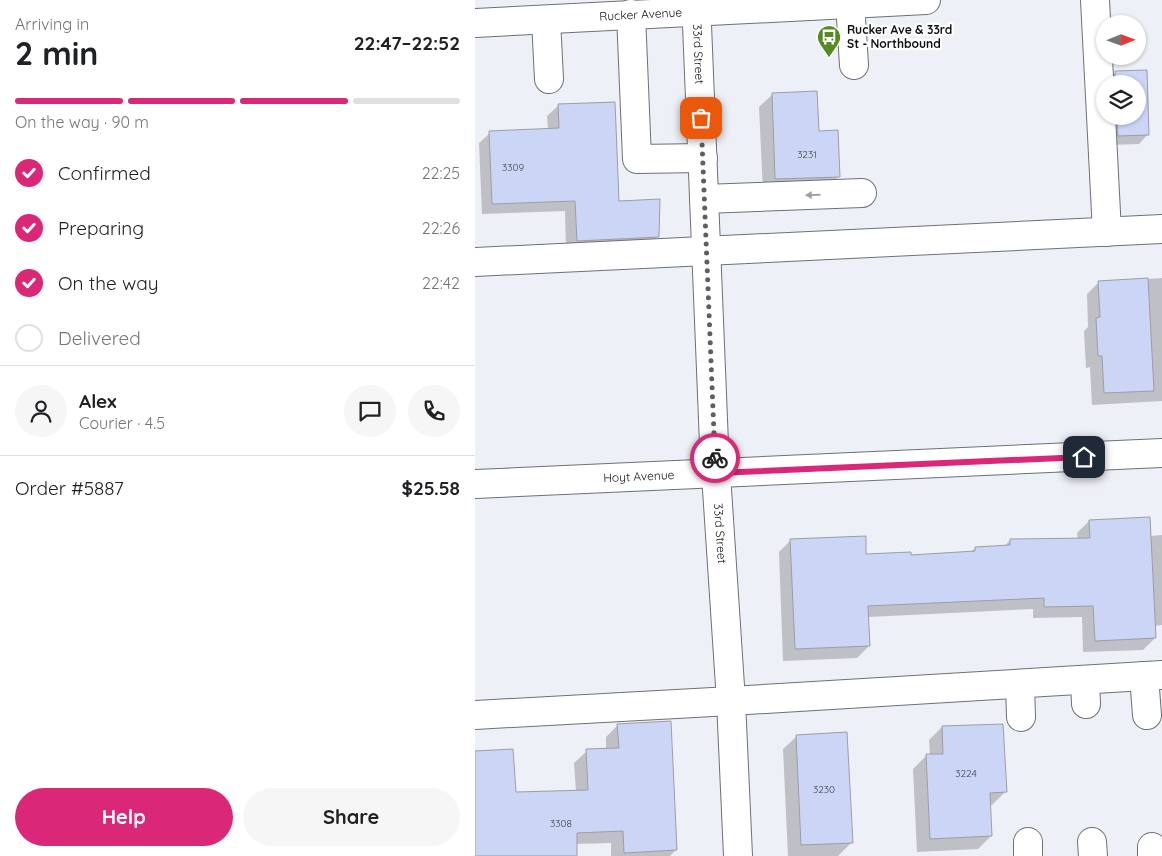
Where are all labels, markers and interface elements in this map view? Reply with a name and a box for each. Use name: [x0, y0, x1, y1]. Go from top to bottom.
street label: Rucker Avenue: [599, 4, 683, 24]
text: Arriving in: [15, 14, 89, 34]
north arrow: [1096, 15, 1146, 65]
map controls: [1096, 15, 1146, 125]
place label: Rucker Ave & 33rd St - Northbound: [847, 22, 952, 51]
street label: 33rd Street: [690, 23, 707, 84]
bus stop icon: Rucker Ave & 33rd St - Northbound: [816, 24, 842, 58]
text: 22:47–22:52: [354, 31, 460, 55]
text: 2 min: [15, 33, 98, 73]
button: layers: [1096, 75, 1146, 125]
pin: [680, 97, 722, 139]
icon: bag: [687, 104, 715, 132]
text: On the way · 90 m: [15, 112, 149, 132]
house number: 3231: [797, 148, 817, 161]
icon: check: [15, 159, 43, 187]
text: Confirmed: [58, 161, 151, 185]
house number: 3309: [502, 161, 524, 174]
text: 22:25: [422, 163, 460, 183]
one-way arrow: [805, 191, 821, 199]
icon: check: [15, 214, 43, 242]
text: Preparing: [58, 216, 144, 240]
text: 22:26: [422, 218, 460, 238]
icon: check: [15, 269, 43, 297]
text: On the way: [58, 271, 159, 295]
text: 22:42: [422, 273, 460, 293]
text: Delivered: [58, 326, 141, 350]
button: person: [15, 385, 67, 437]
button: chat: [344, 385, 396, 437]
button: phone: [408, 385, 460, 437]
text: Alex: [79, 389, 117, 413]
text: Courier · 4.5: [79, 413, 165, 433]
courier: [690, 433, 740, 483]
pin: [1063, 436, 1105, 478]
icon: home: [1070, 443, 1098, 471]
icon: bike: [701, 444, 729, 472]
street label: Hoyt Avenue: [603, 467, 675, 485]
text: Order #5887: [15, 476, 124, 500]
text: $25.58: [402, 476, 460, 500]
street label: 33rd Street: [711, 503, 730, 564]
house number: 3224: [955, 767, 977, 780]
house number: 3230: [813, 783, 835, 796]
button: Help: [15, 788, 233, 846]
button: Share: [243, 788, 460, 846]
house number: 3308: [550, 817, 572, 830]

